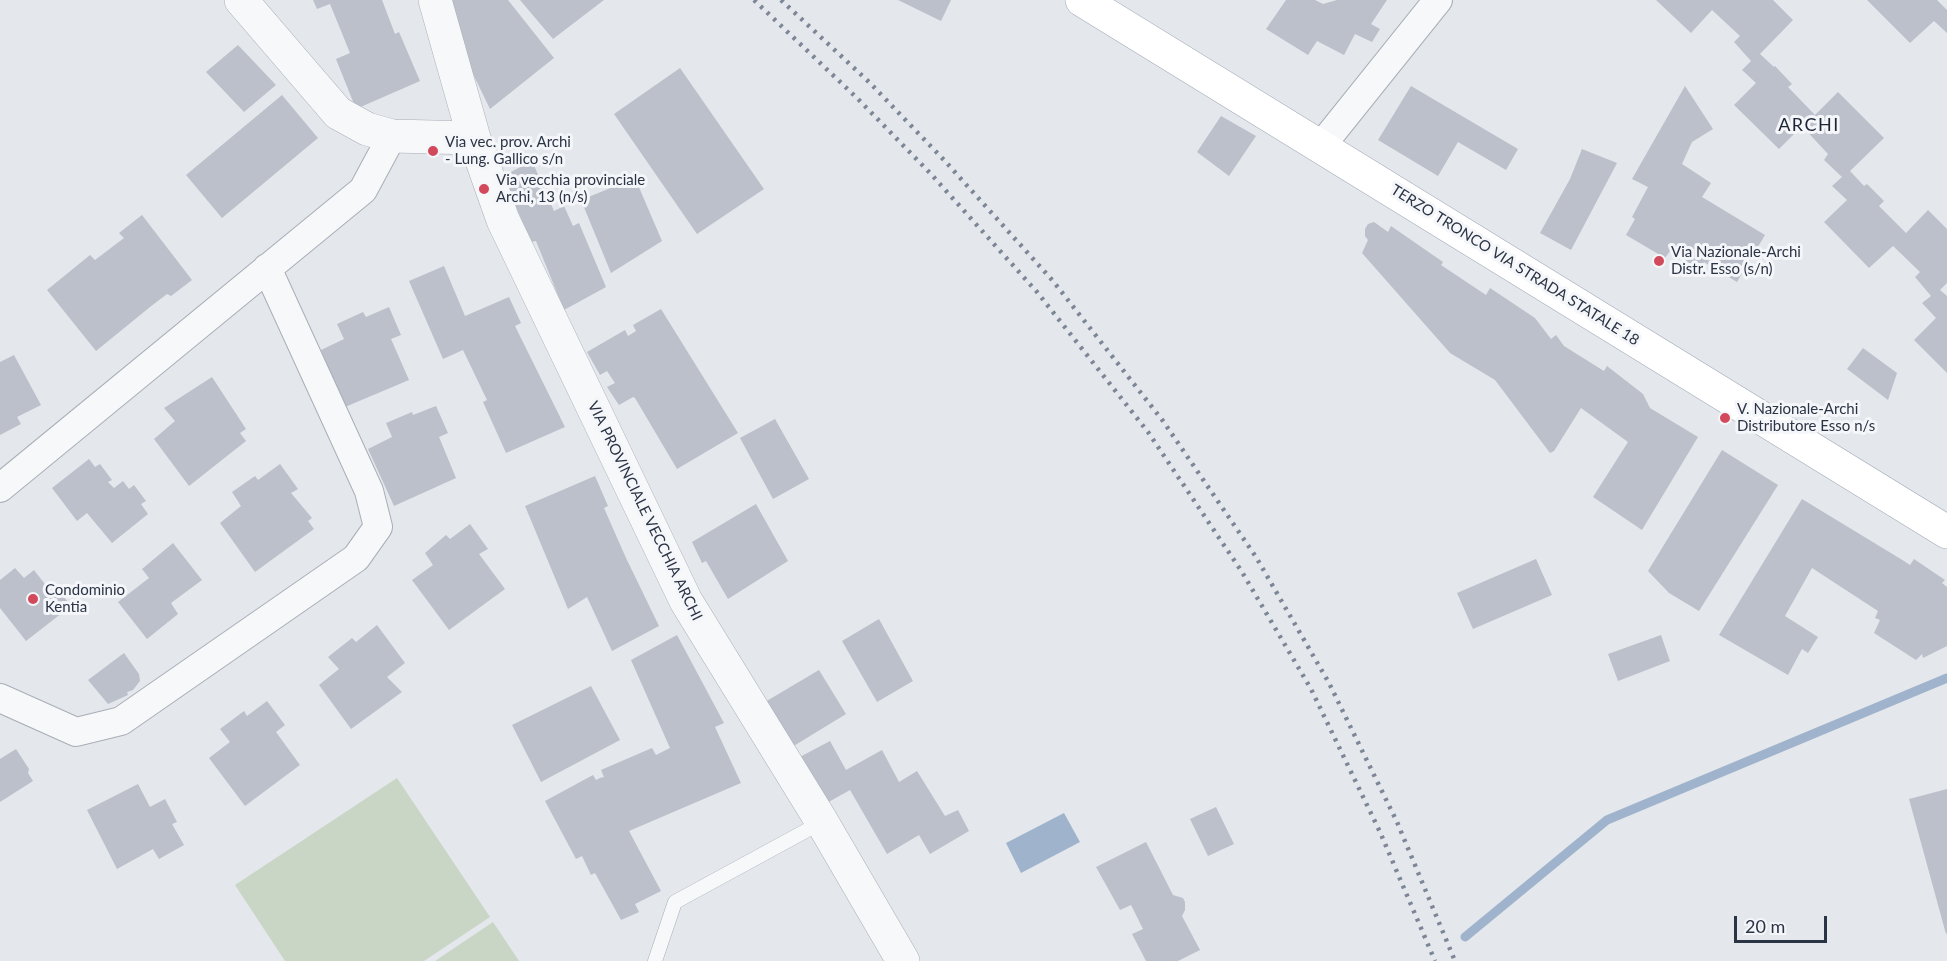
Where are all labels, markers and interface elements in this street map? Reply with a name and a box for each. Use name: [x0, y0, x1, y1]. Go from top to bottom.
district label: ARCHI: [1778, 114, 1840, 136]
place label: Via vec. prov. Archi - Lung. Gallico s/n: [445, 133, 571, 168]
marker: Via vec. prov. Archi - Lung. Gallico s/n: [426, 144, 440, 158]
place label: Via vecchia provinciale Archi, 13 (n/s): [496, 171, 645, 206]
street label: TERZO TRONCO VIA STRADA STATALE 18: [1388, 181, 1642, 349]
marker: Via vecchia provinciale Archi, 13 (n/s): [477, 182, 491, 196]
place label: Via Nazionale-Archi Distr. Esso (s/n): [1671, 243, 1801, 278]
marker: Via Nazionale-Archi Distr. Esso (s/n): [1652, 254, 1666, 268]
street label: VIA PROVINCIALE VECCHIA ARCHI: [584, 398, 706, 624]
place label: V. Nazionale-Archi Distributore Esso n/s: [1737, 400, 1875, 435]
marker: V. Nazionale-Archi Distributore Esso n/s: [1718, 411, 1732, 425]
place label: Condominio Kentia: [45, 581, 125, 616]
marker: Condominio Kentia: [26, 592, 40, 606]
scale bar: [1737, 904, 1830, 942]
text: 20 m: [1745, 915, 1785, 937]

